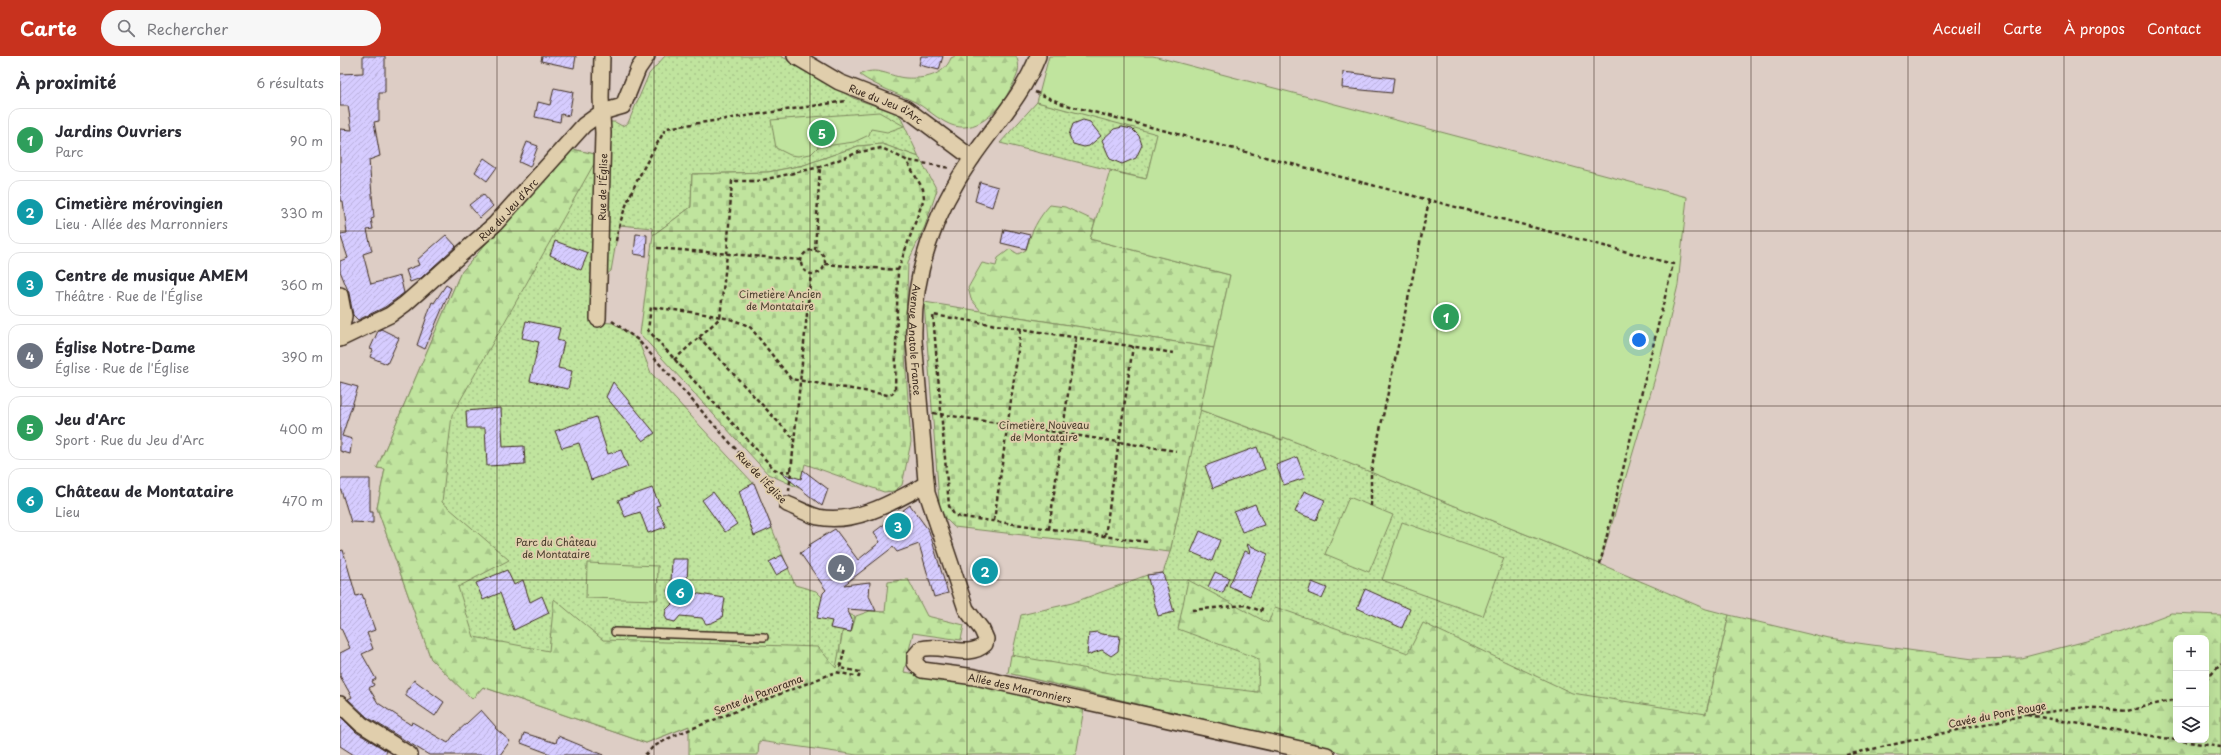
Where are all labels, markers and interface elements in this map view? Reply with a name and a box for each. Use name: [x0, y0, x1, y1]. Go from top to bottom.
search box: [101, 10, 381, 46]
text: Carte: [20, 14, 77, 42]
icon: search: [115, 17, 137, 39]
text: Rechercher: [147, 17, 228, 40]
text: Accueil: [1933, 18, 1981, 39]
text: Carte: [2003, 18, 2042, 39]
text: À propos: [2064, 18, 2125, 39]
text: Contact: [2147, 18, 2201, 39]
text: À proximité: [16, 69, 116, 95]
text: 6 résultats: [257, 73, 324, 92]
street label: Rue du Jeu d'Arc: [847, 79, 927, 127]
pin: 5: [809, 118, 835, 148]
text: Jardins Ouvriers: [55, 119, 182, 142]
text: 1: [27, 131, 33, 150]
text: 90 m: [290, 131, 323, 150]
text: Parc: [55, 142, 83, 161]
street label: Rue de l'Église: [593, 153, 610, 221]
street label: Rue du Jeu d'Arc: [475, 174, 541, 243]
text: Cimetière mérovingien: [55, 191, 223, 214]
text: 2: [25, 203, 35, 222]
text: 330 m: [280, 203, 323, 222]
text: Lieu · Allée des Marronniers: [55, 214, 228, 233]
text: Centre de musique AMEM: [55, 263, 248, 286]
text: 3: [26, 275, 34, 294]
text: 360 m: [280, 275, 323, 294]
street label: Avenue Anatole France: [906, 283, 926, 396]
text: Théâtre · Rue de l'Église: [55, 286, 203, 305]
park label: Cimetière Ancien de Montataire: [739, 286, 821, 313]
pin: 1: [1433, 302, 1459, 332]
your location: [1629, 330, 1649, 350]
text: Église Notre-Dame: [55, 335, 195, 358]
text: 4: [26, 347, 34, 366]
text: 390 m: [281, 347, 323, 366]
text: Église · Rue de l'Église: [55, 358, 189, 377]
text: Jeu d'Arc: [55, 407, 126, 430]
park label: Cimetière Nouveau de Montataire: [999, 417, 1089, 444]
text: 5: [26, 419, 34, 438]
text: 400 m: [280, 419, 323, 438]
text: Sport · Rue du Jeu d'Arc: [55, 430, 204, 449]
street label: Rue de l'Église: [733, 448, 791, 506]
text: Château de Montataire: [55, 479, 234, 502]
text: 6: [25, 491, 35, 510]
text: 470 m: [282, 491, 323, 510]
text: Lieu: [55, 502, 80, 521]
pin: 3: [885, 511, 911, 541]
park label: Parc du Château de Montataire: [516, 534, 596, 561]
pin: 4: [828, 553, 854, 583]
pin: 2: [972, 556, 998, 586]
pin: 6: [667, 577, 693, 607]
map controls: [2173, 635, 2209, 743]
button: +: [2173, 635, 2209, 671]
street label: Allée des Marronniers: [967, 669, 1074, 706]
street label: Sente du Panorama: [711, 670, 805, 718]
button: −: [2173, 671, 2209, 707]
street label: Cavée du Pont Rouge: [1947, 697, 2048, 731]
button: layers: [2173, 707, 2209, 743]

